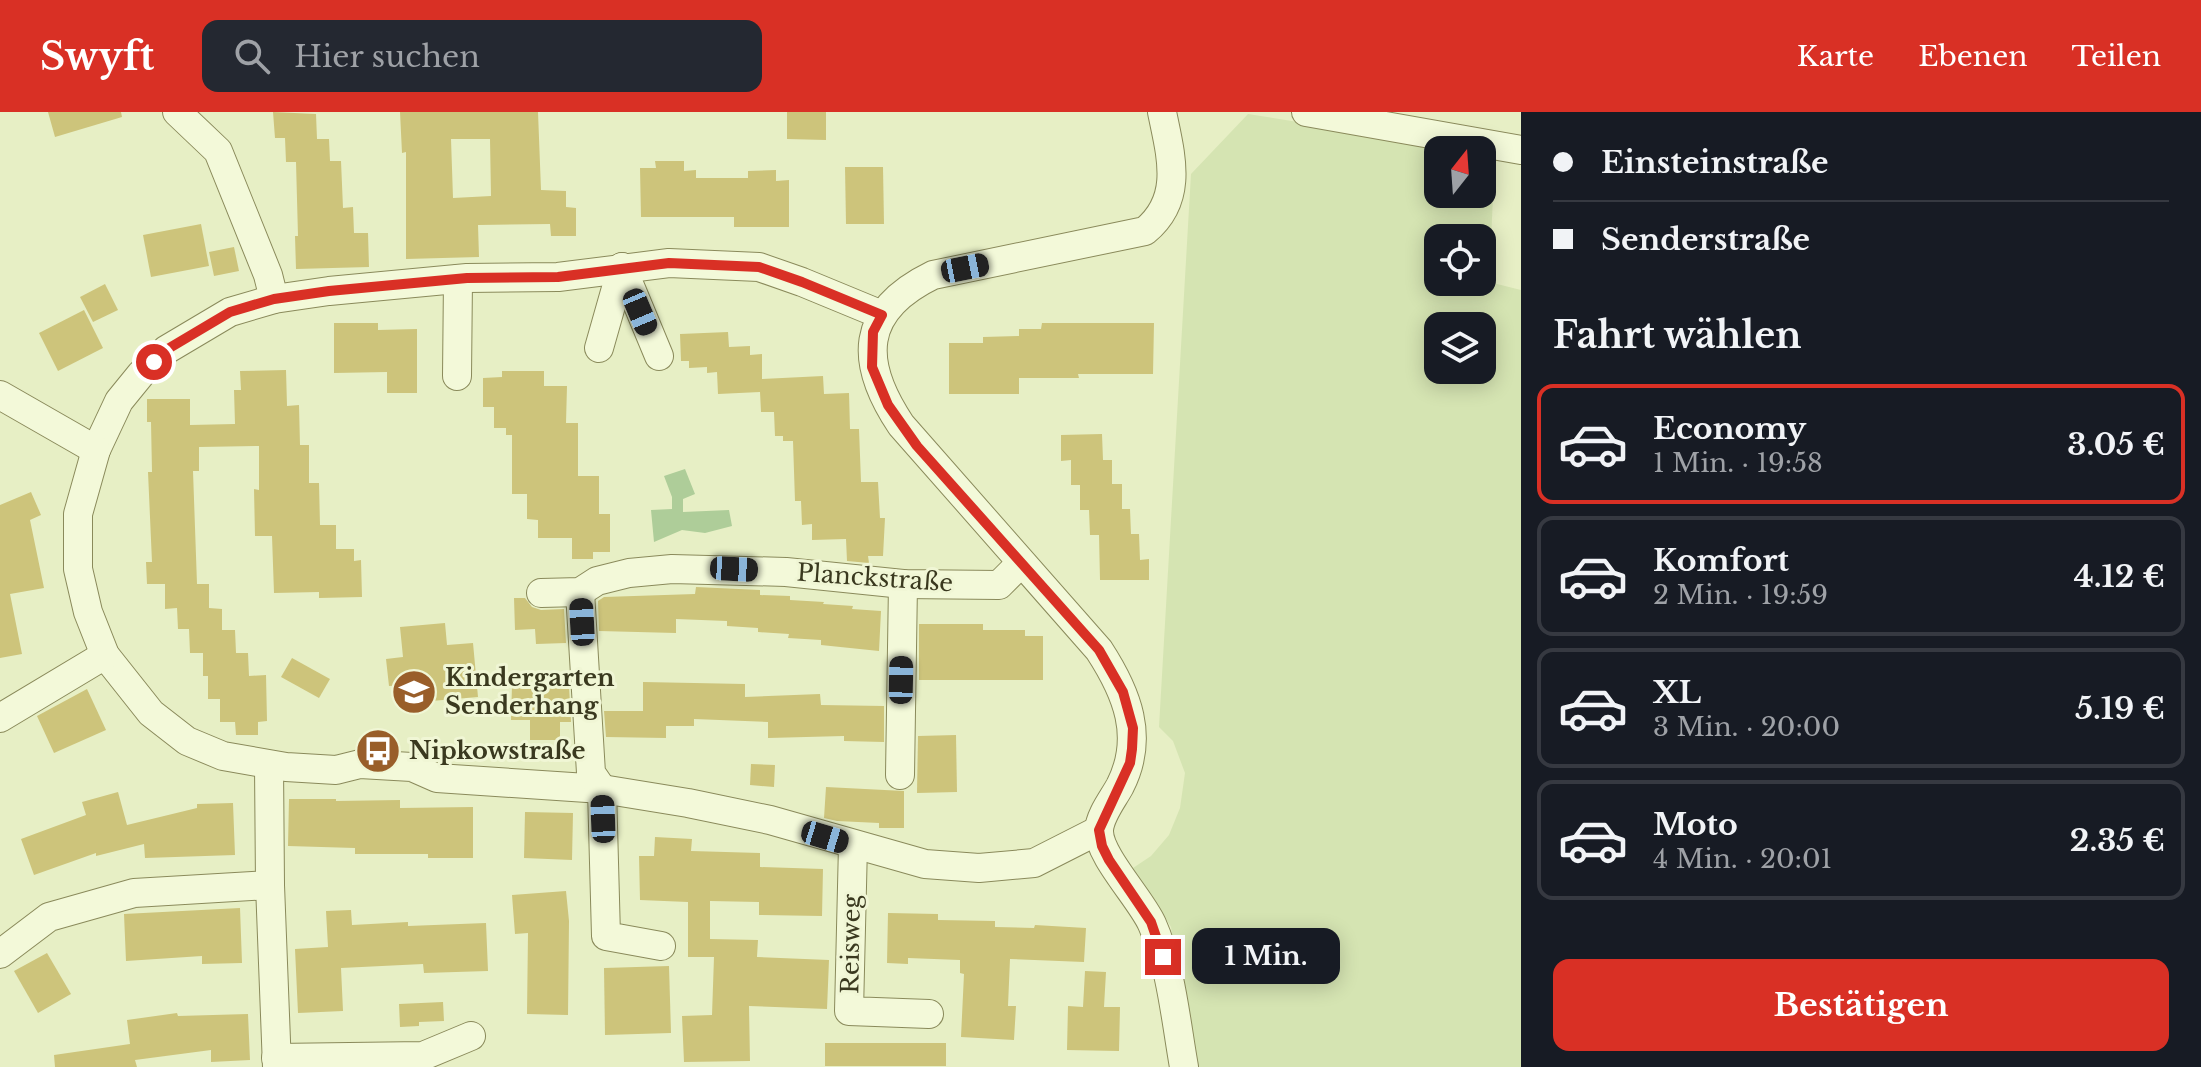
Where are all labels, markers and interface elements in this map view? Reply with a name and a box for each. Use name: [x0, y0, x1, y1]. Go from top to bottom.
search box: [202, 20, 762, 92]
text: Swyft: [40, 33, 154, 80]
icon: search: [230, 34, 274, 78]
text: Hier suchen: [294, 38, 480, 75]
text: Karte: [1797, 39, 1874, 74]
text: Ebenen: [1918, 39, 2027, 74]
text: Teilen: [2071, 39, 2161, 74]
north arrow: [1424, 136, 1496, 208]
map controls: [1424, 136, 1496, 384]
text: Einsteinstraße: [1601, 144, 1829, 181]
text: Senderstraße: [1601, 221, 1810, 258]
button: locate: [1424, 224, 1496, 296]
car: [939, 252, 991, 284]
car: [620, 285, 660, 339]
button: layers: [1424, 312, 1496, 384]
text: Fahrt wählen: [1553, 313, 1801, 358]
route start: [136, 344, 172, 380]
icon: car: [1557, 408, 1629, 480]
text: Economy: [1653, 410, 1806, 447]
text: 3.05 €: [2067, 426, 2165, 463]
text: 1 Min. · 19:58: [1653, 447, 1823, 479]
icon: car: [1557, 540, 1629, 612]
text: Komfort: [1653, 542, 1789, 579]
car: [709, 556, 759, 582]
street label: Planckstraße: [796, 558, 954, 597]
text: 4.12 €: [2074, 558, 2165, 595]
text: 2 Min. · 19:59: [1653, 579, 1828, 611]
car: [569, 597, 595, 647]
car: [889, 656, 913, 704]
place label: Kindergarten Senderhang: [445, 663, 615, 720]
school or university icon: Kindergarten Senderhang: [390, 668, 438, 716]
icon: car: [1557, 672, 1629, 744]
text: XL: [1653, 674, 1701, 711]
text: 5.19 €: [2075, 690, 2165, 727]
text: 3 Min. · 20:00: [1653, 711, 1840, 743]
bus stop icon: Nipkowstraße: [354, 727, 402, 775]
place label: Nipkowstraße: [409, 736, 585, 765]
car: [590, 795, 616, 843]
icon: car: [1557, 804, 1629, 876]
text: Moto: [1653, 806, 1738, 843]
car: [799, 819, 851, 855]
text: 2.35 €: [2070, 822, 2165, 859]
text: 4 Min. · 20:01: [1653, 843, 1832, 875]
street label: Reisweg: [835, 893, 866, 994]
callout: 1 Min.: [1191, 929, 1339, 985]
route end: [1145, 939, 1181, 975]
text: 1 Min.: [1224, 940, 1308, 972]
button: Bestätigen: [1553, 959, 2169, 1051]

